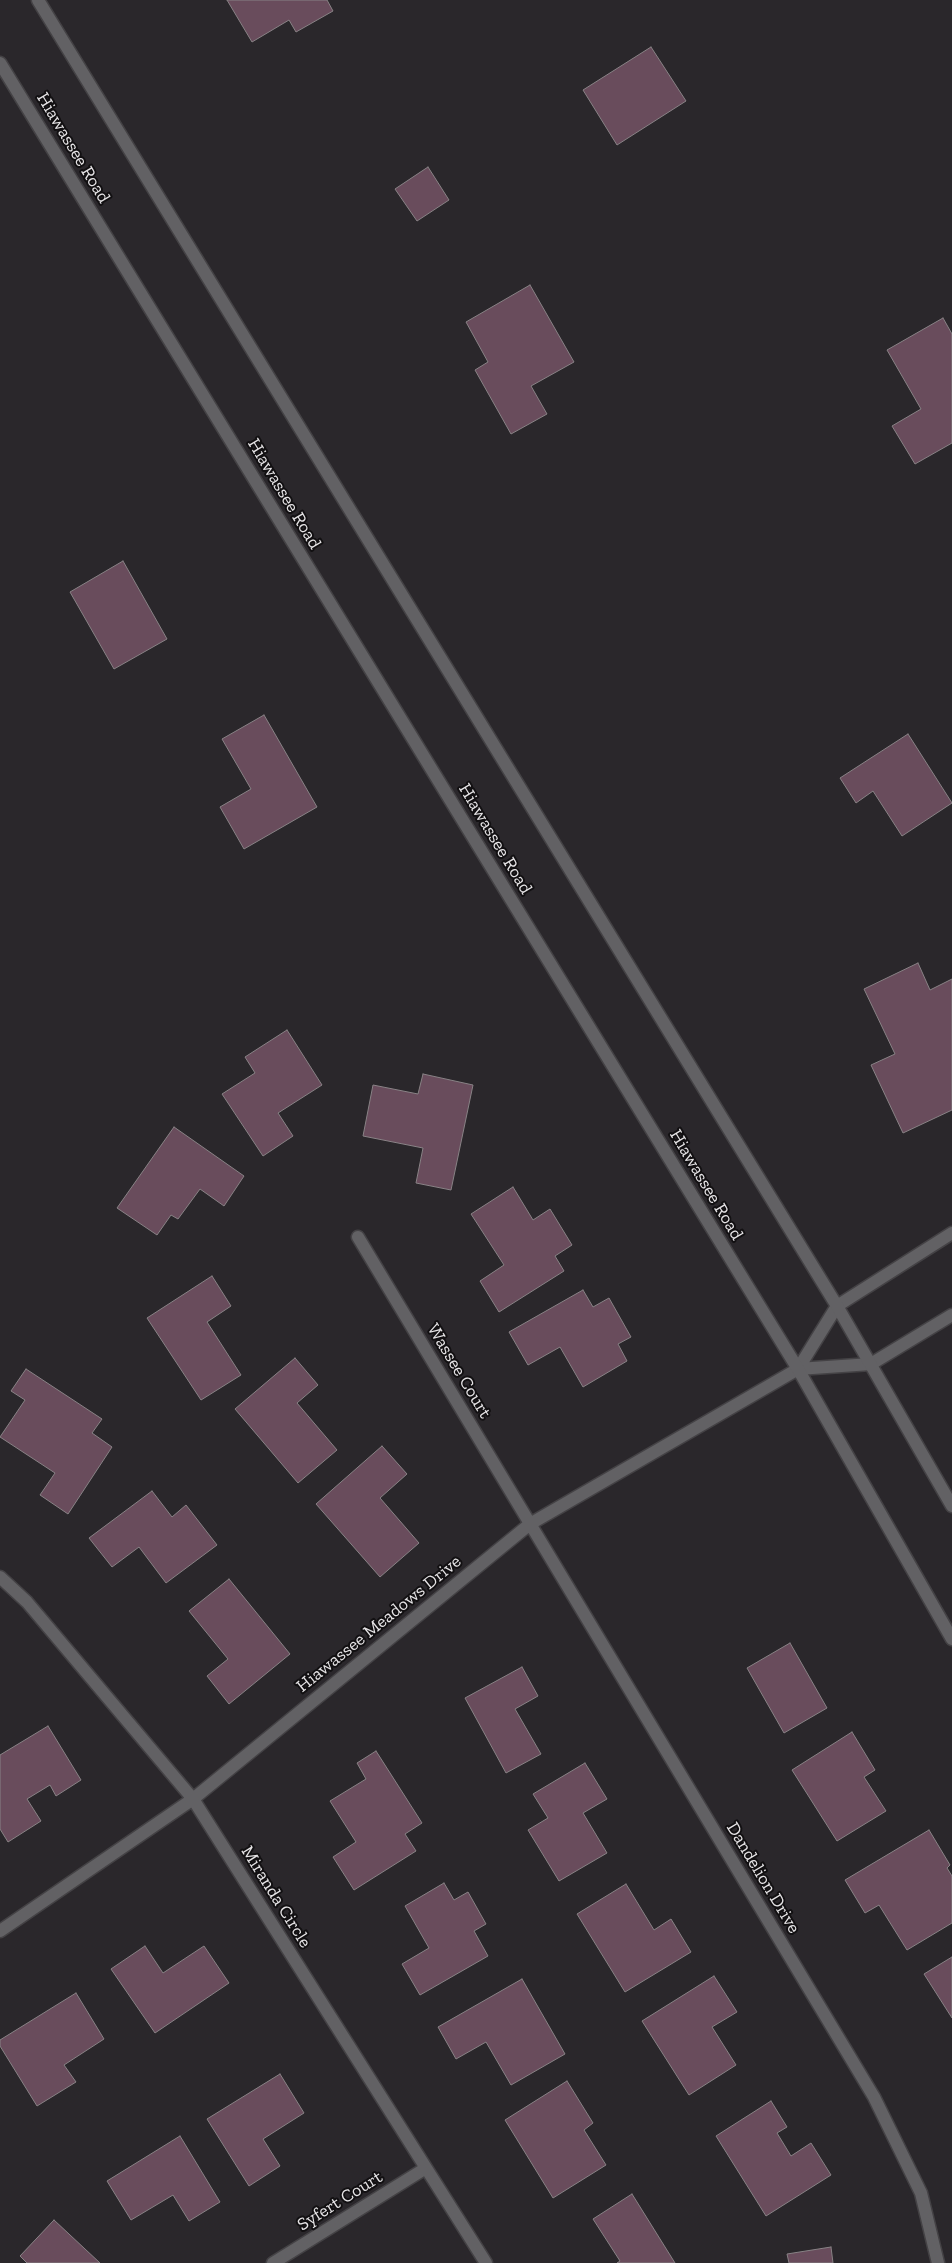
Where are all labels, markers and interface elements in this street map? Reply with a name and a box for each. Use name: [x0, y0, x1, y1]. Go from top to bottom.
street label: Hiawassee Road: [32, 89, 114, 207]
street label: Hiawassee Road: [243, 435, 325, 553]
street label: Hiawassee Road: [454, 780, 536, 898]
street label: Hiawassee Road: [665, 1126, 747, 1244]
street label: Wassee Court: [422, 1320, 496, 1422]
street label: Hiawassee Meadows Drive: [292, 1551, 466, 1697]
street label: Dandelion Drive: [721, 1819, 805, 1937]
street label: Miranda Circle: [236, 1842, 316, 1952]
street label: Syfert Court: [293, 2166, 387, 2236]

